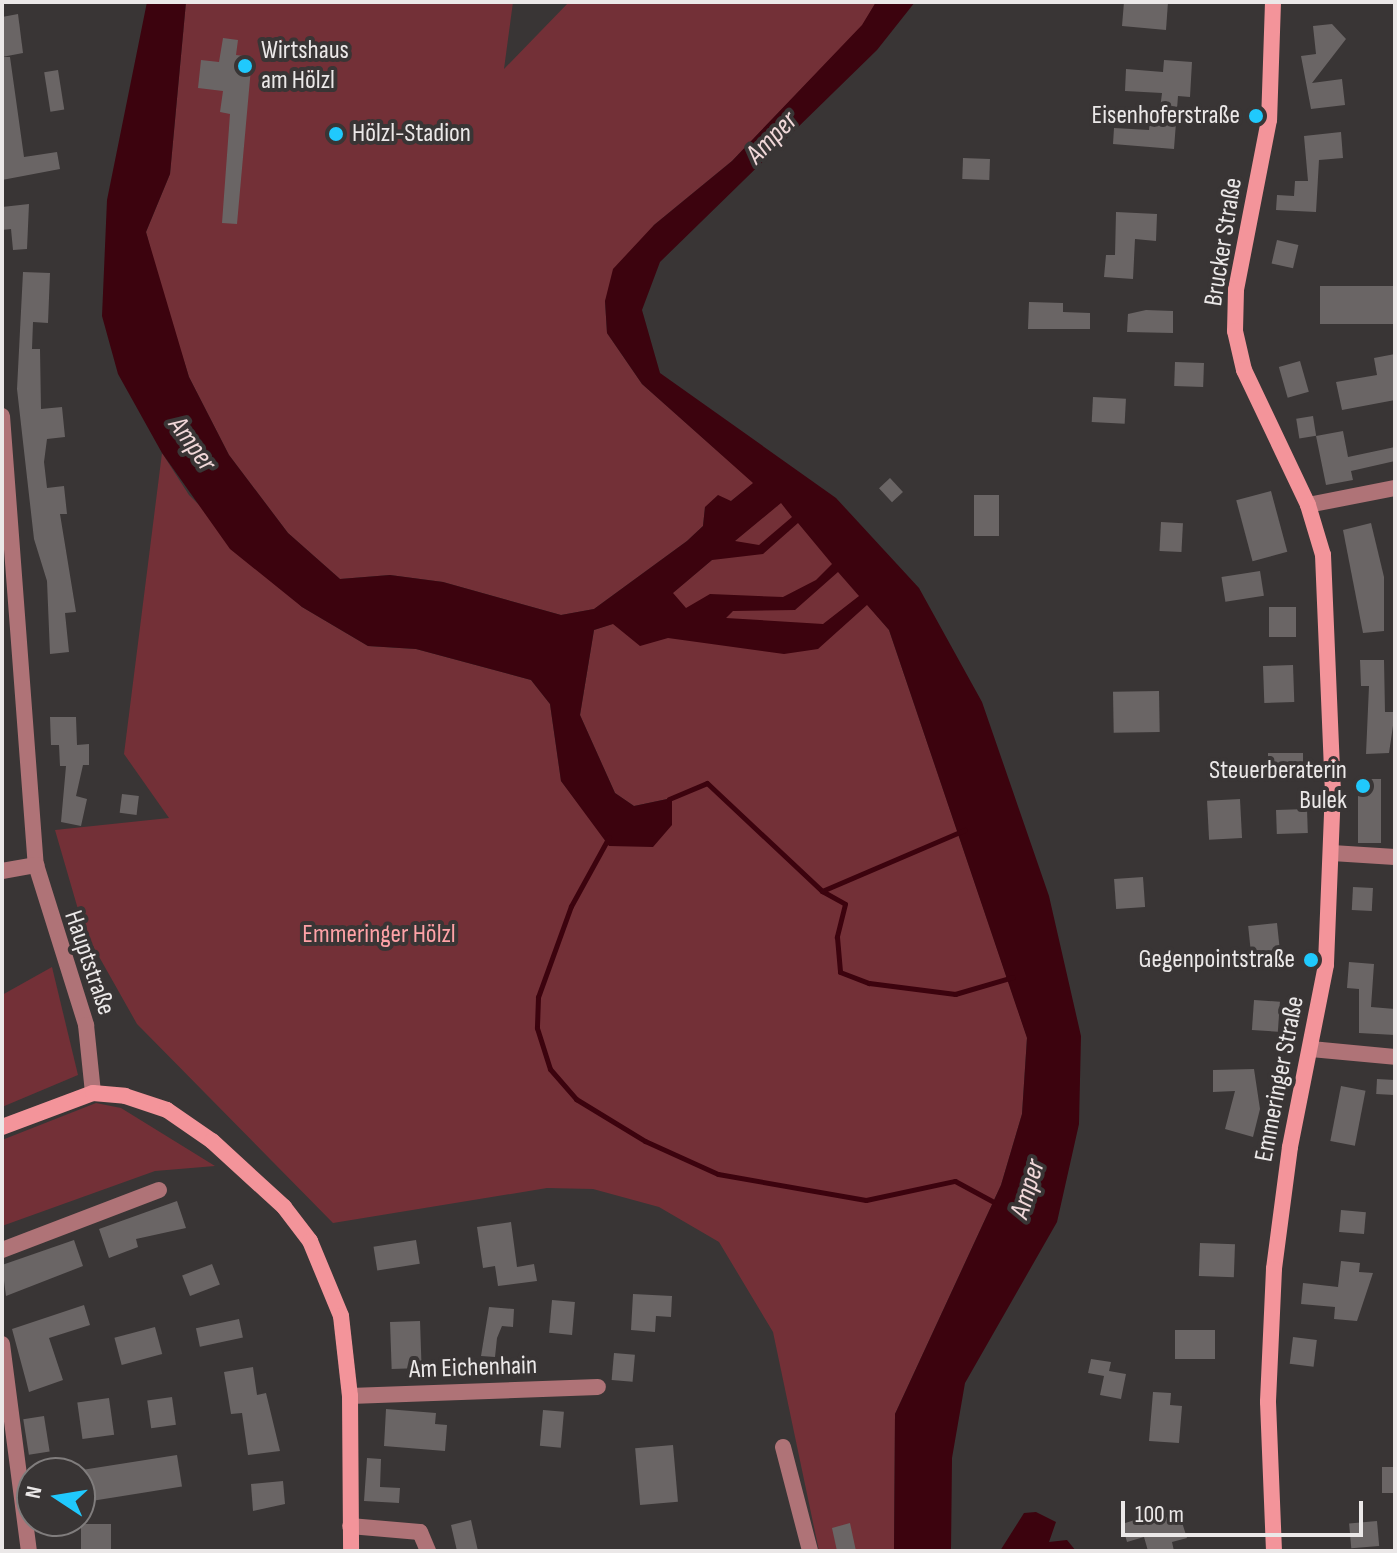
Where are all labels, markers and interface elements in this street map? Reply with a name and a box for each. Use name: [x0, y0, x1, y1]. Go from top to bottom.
place label: Wirtshaus am Hölzl: [261, 35, 349, 96]
marker: Wirtshaus am Hölzl: [236, 57, 254, 75]
place label: Eisenhoferstraße: [1092, 100, 1240, 132]
water label: Amper: [739, 105, 805, 171]
marker: Eisenhoferstraße: [1247, 107, 1265, 125]
place label: Hölzl-Stadion: [352, 118, 471, 150]
marker: Hölzl-Stadion: [327, 125, 345, 143]
street label: Brucker Straße: [1198, 176, 1250, 308]
water label: Amper: [161, 410, 223, 478]
place label: Steuerberaterin Bulek: [1209, 755, 1347, 816]
marker: Steuerberaterin Bulek: [1354, 777, 1372, 795]
street label: Hauptstraße: [57, 907, 121, 1019]
park label: Emmeringer Hölzl: [302, 919, 456, 951]
place label: Gegenpointstraße: [1139, 944, 1295, 976]
marker: Gegenpointstraße: [1302, 951, 1320, 969]
street label: Emmeringer Straße: [1249, 994, 1311, 1164]
water label: Amper: [1003, 1155, 1053, 1223]
street label: Am Eichenhain: [408, 1350, 538, 1386]
north arrow: [16, 1457, 96, 1537]
text: N: [20, 1484, 48, 1501]
scale bar: [1125, 1485, 1367, 1535]
text: 100 m: [1135, 1500, 1184, 1529]

